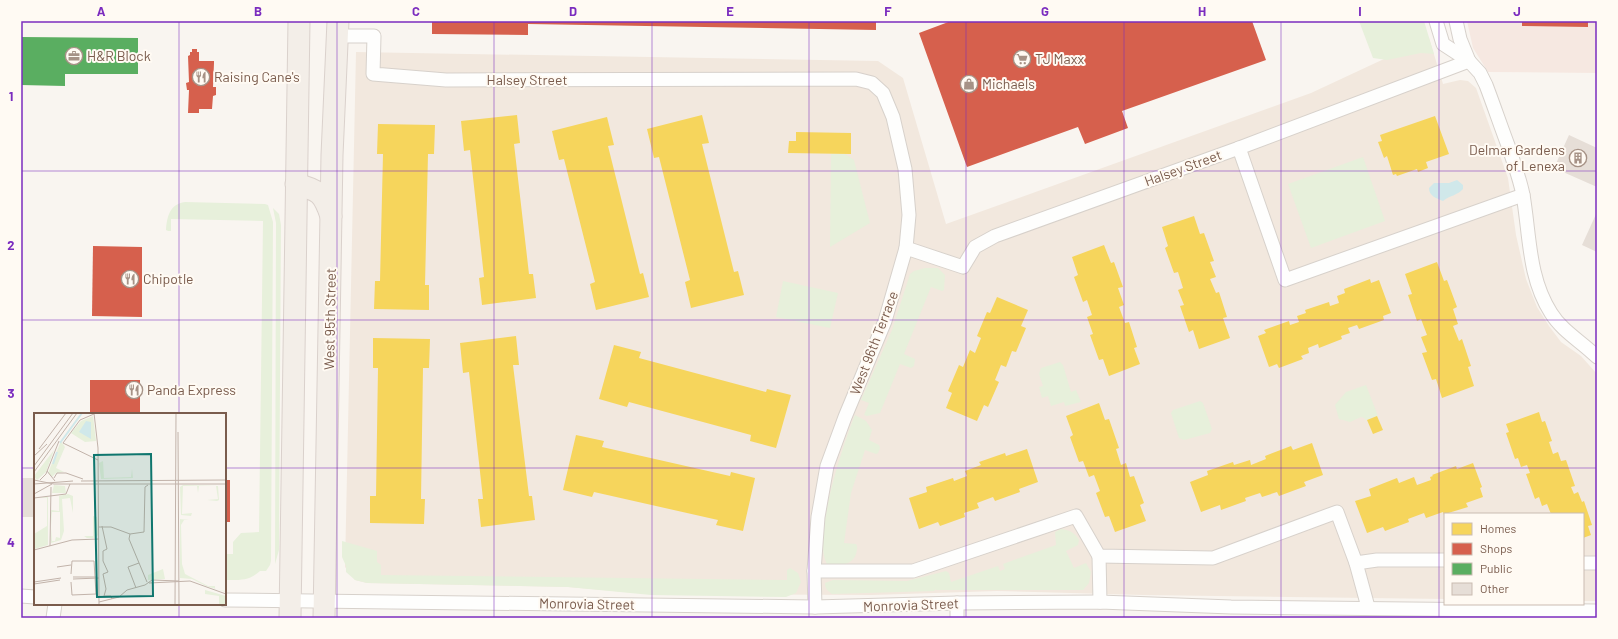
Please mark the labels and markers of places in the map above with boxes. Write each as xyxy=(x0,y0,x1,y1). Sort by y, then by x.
office icon: H&R Block xyxy=(64,46,84,66)
place label: H&R Block xyxy=(87,47,151,64)
supermarket icon: TJ Maxx xyxy=(1012,49,1032,69)
place label: TJ Maxx xyxy=(1035,50,1084,67)
restaurant icon: Raising Cane's xyxy=(191,67,211,87)
place label: Raising Cane's xyxy=(214,68,300,85)
shop icon: Michaels xyxy=(959,74,979,94)
place label: Michaels xyxy=(982,75,1035,92)
place label: Delmar Gardens of Lenexa xyxy=(1469,141,1565,174)
building icon: Delmar Gardens of Lenexa xyxy=(1568,148,1588,168)
restaurant icon: Chipotle xyxy=(120,269,140,289)
place label: Chipotle xyxy=(143,270,194,287)
restaurant icon: Panda Express xyxy=(124,380,144,400)
place label: Panda Express xyxy=(147,381,236,398)

